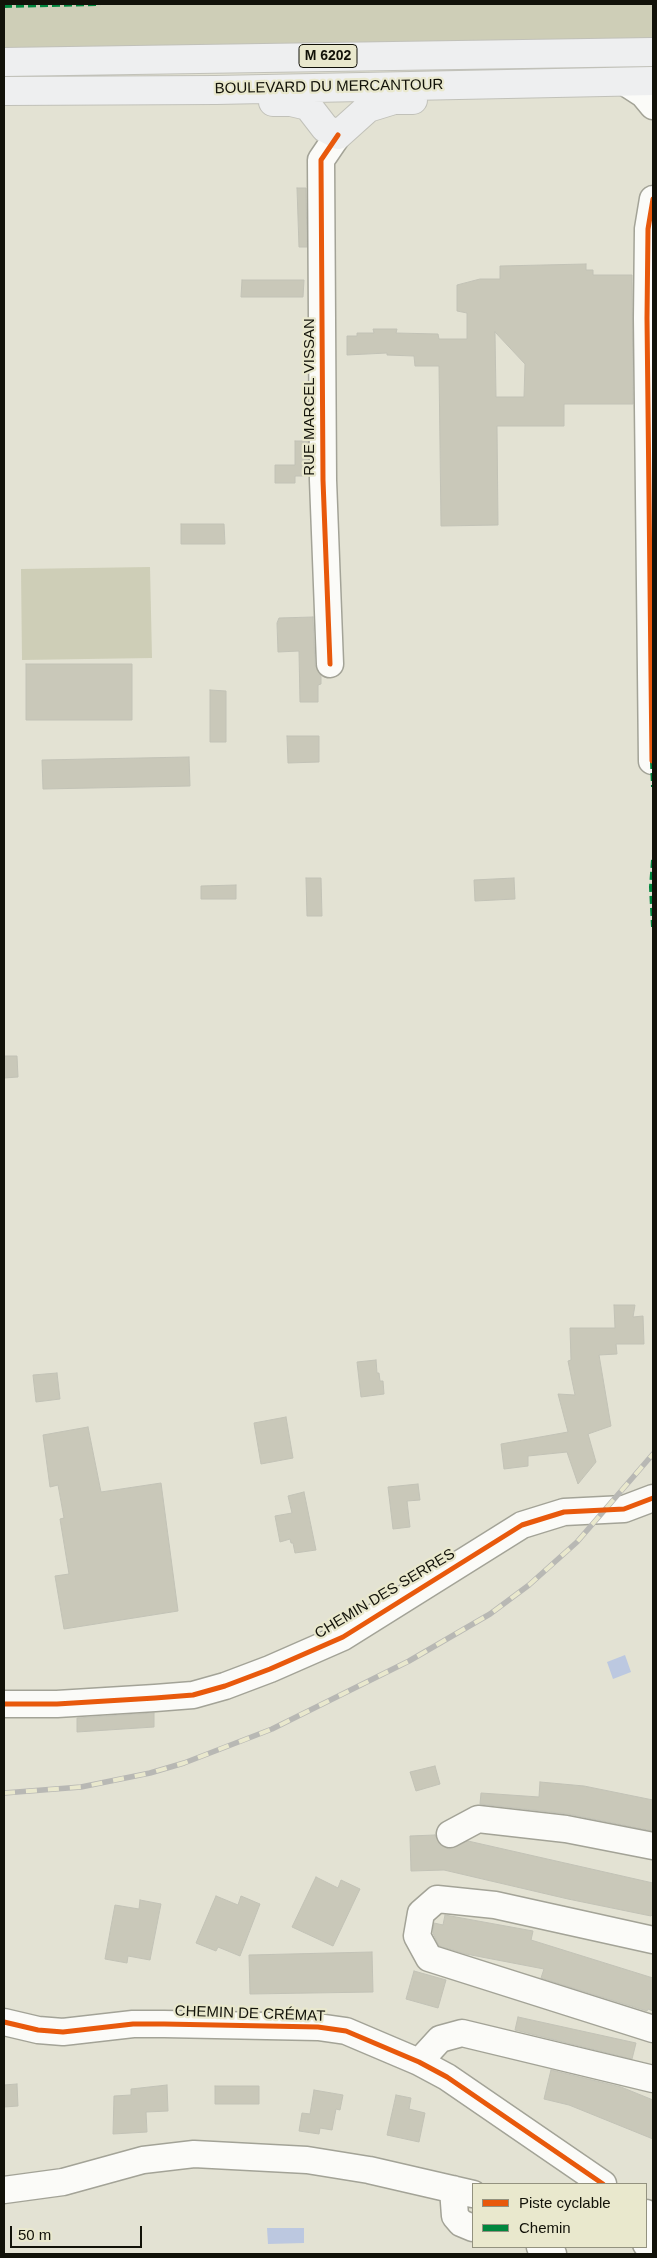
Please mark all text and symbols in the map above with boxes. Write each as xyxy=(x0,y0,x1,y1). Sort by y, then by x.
road number: M 6202 xyxy=(299,44,357,68)
street label: BOULEVARD DU MERCANTOUR xyxy=(215,76,443,98)
street label: RUE MARCEL VISSAN xyxy=(301,318,319,476)
street label: CHEMIN DES SERRES xyxy=(312,1545,458,1643)
street label: CHEMIN DE CRÉMAT xyxy=(174,2002,326,2026)
legend xyxy=(472,2183,647,2248)
text: Piste cyclable xyxy=(519,2194,611,2211)
scale bar xyxy=(12,2216,145,2248)
text: Chemin xyxy=(519,2219,571,2236)
text: 50 m xyxy=(18,2226,51,2243)

